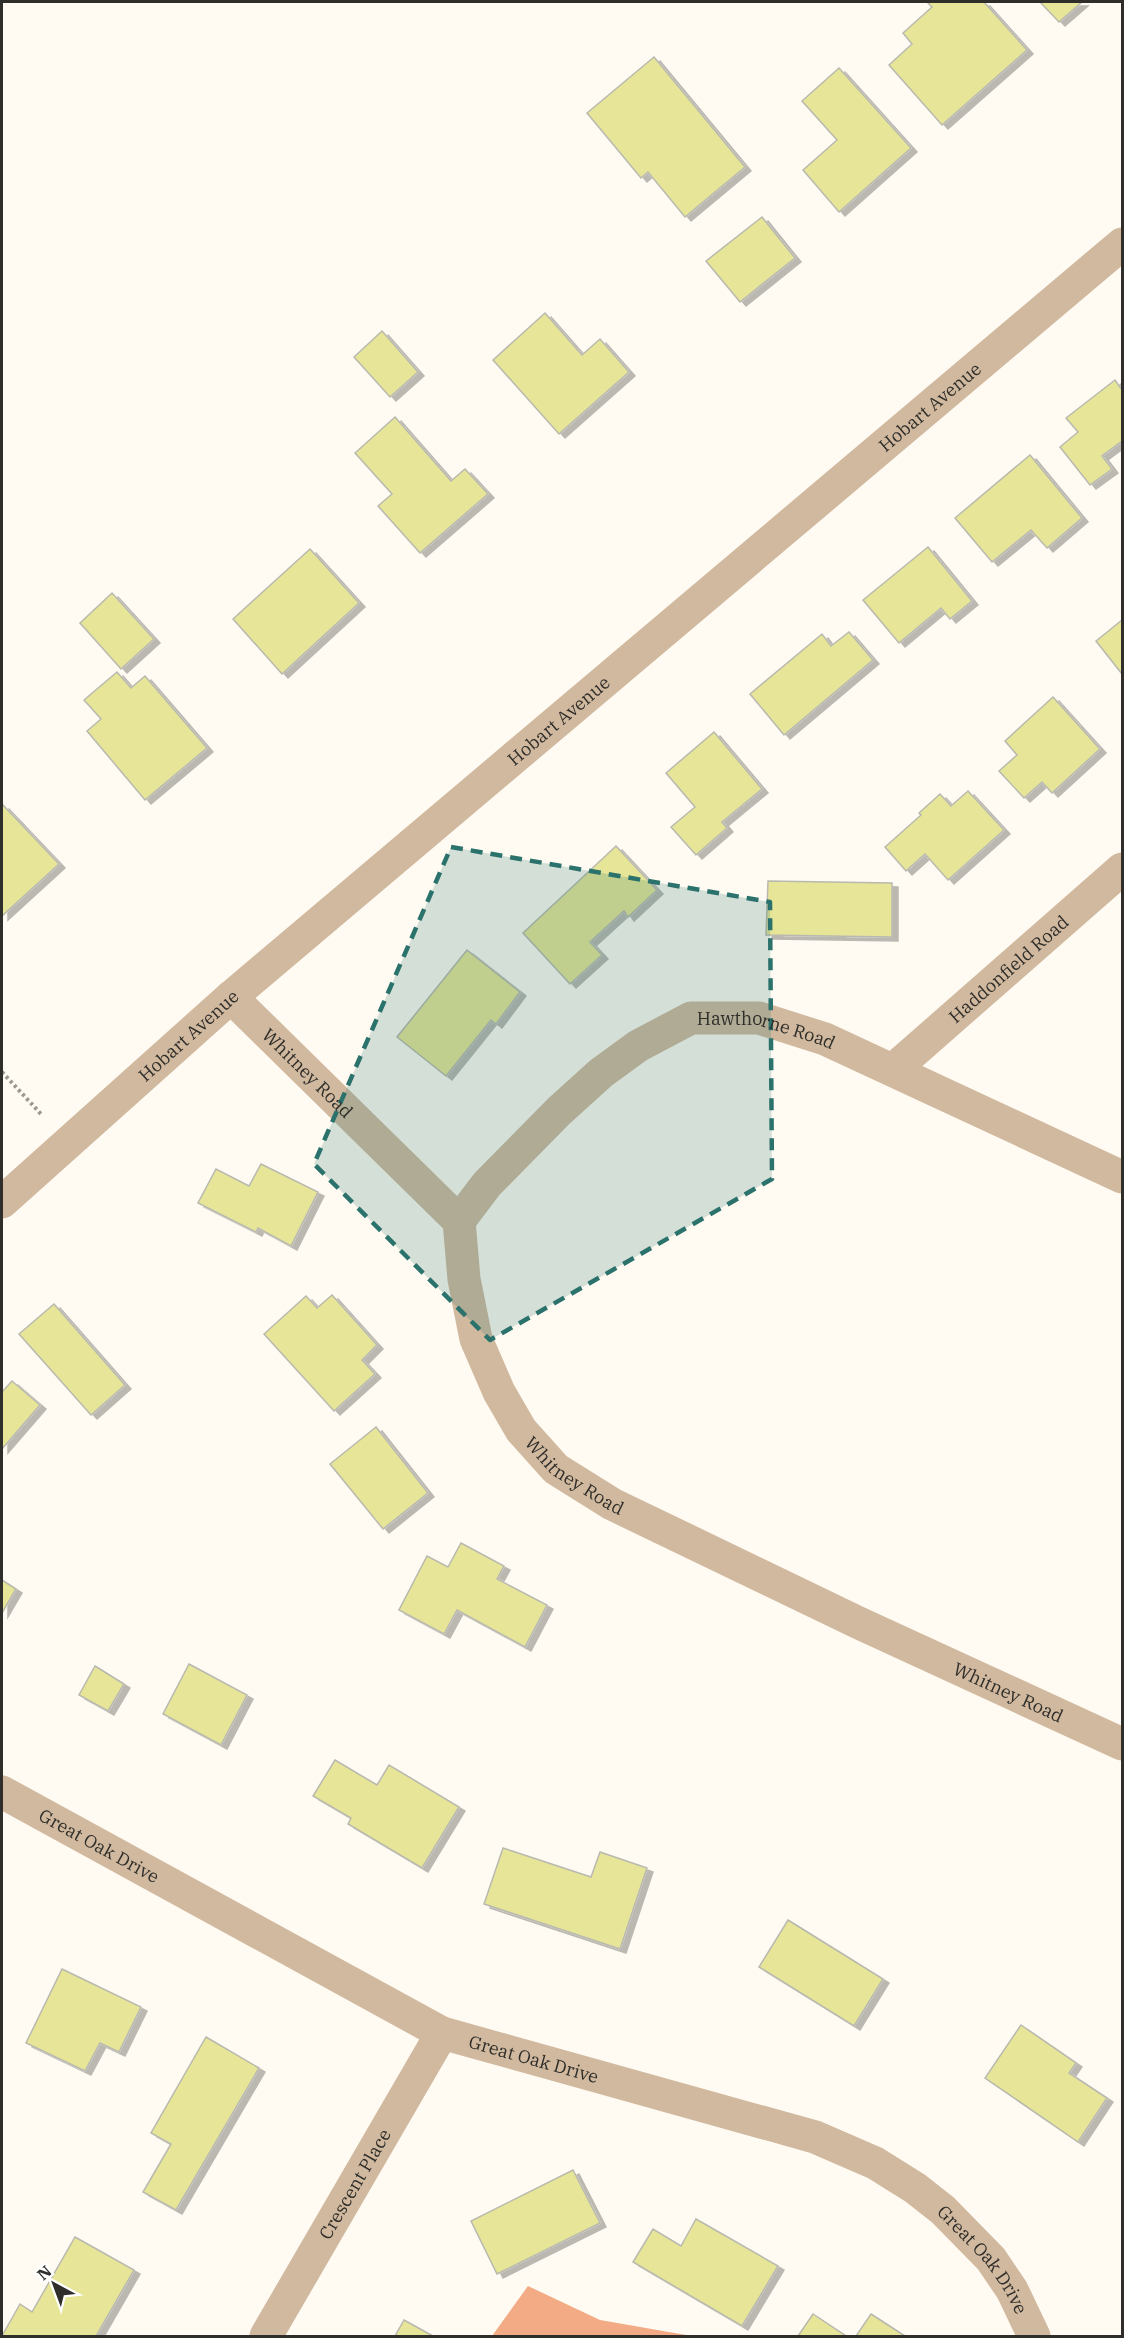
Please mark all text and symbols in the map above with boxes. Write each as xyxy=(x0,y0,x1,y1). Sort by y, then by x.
street label: Hobart Avenue xyxy=(874,357,986,456)
street label: Hobart Avenue xyxy=(502,670,614,770)
street label: Haddonfield Road xyxy=(943,910,1073,1028)
street label: Hobart Avenue xyxy=(133,984,243,1086)
street label: Hawthorne Road xyxy=(697,1007,839,1054)
street label: Whitney Road xyxy=(258,1023,358,1122)
street label: Whitney Road xyxy=(520,1431,628,1520)
street label: Whitney Road xyxy=(950,1657,1067,1727)
street label: Great Oak Drive xyxy=(35,1803,164,1888)
street label: Great Oak Drive xyxy=(466,2030,601,2088)
street label: Crescent Place xyxy=(313,2124,395,2243)
street label: Great Oak Drive xyxy=(933,2200,1033,2317)
north arrow xyxy=(24,2254,84,2314)
text: N xyxy=(33,2261,55,2284)

